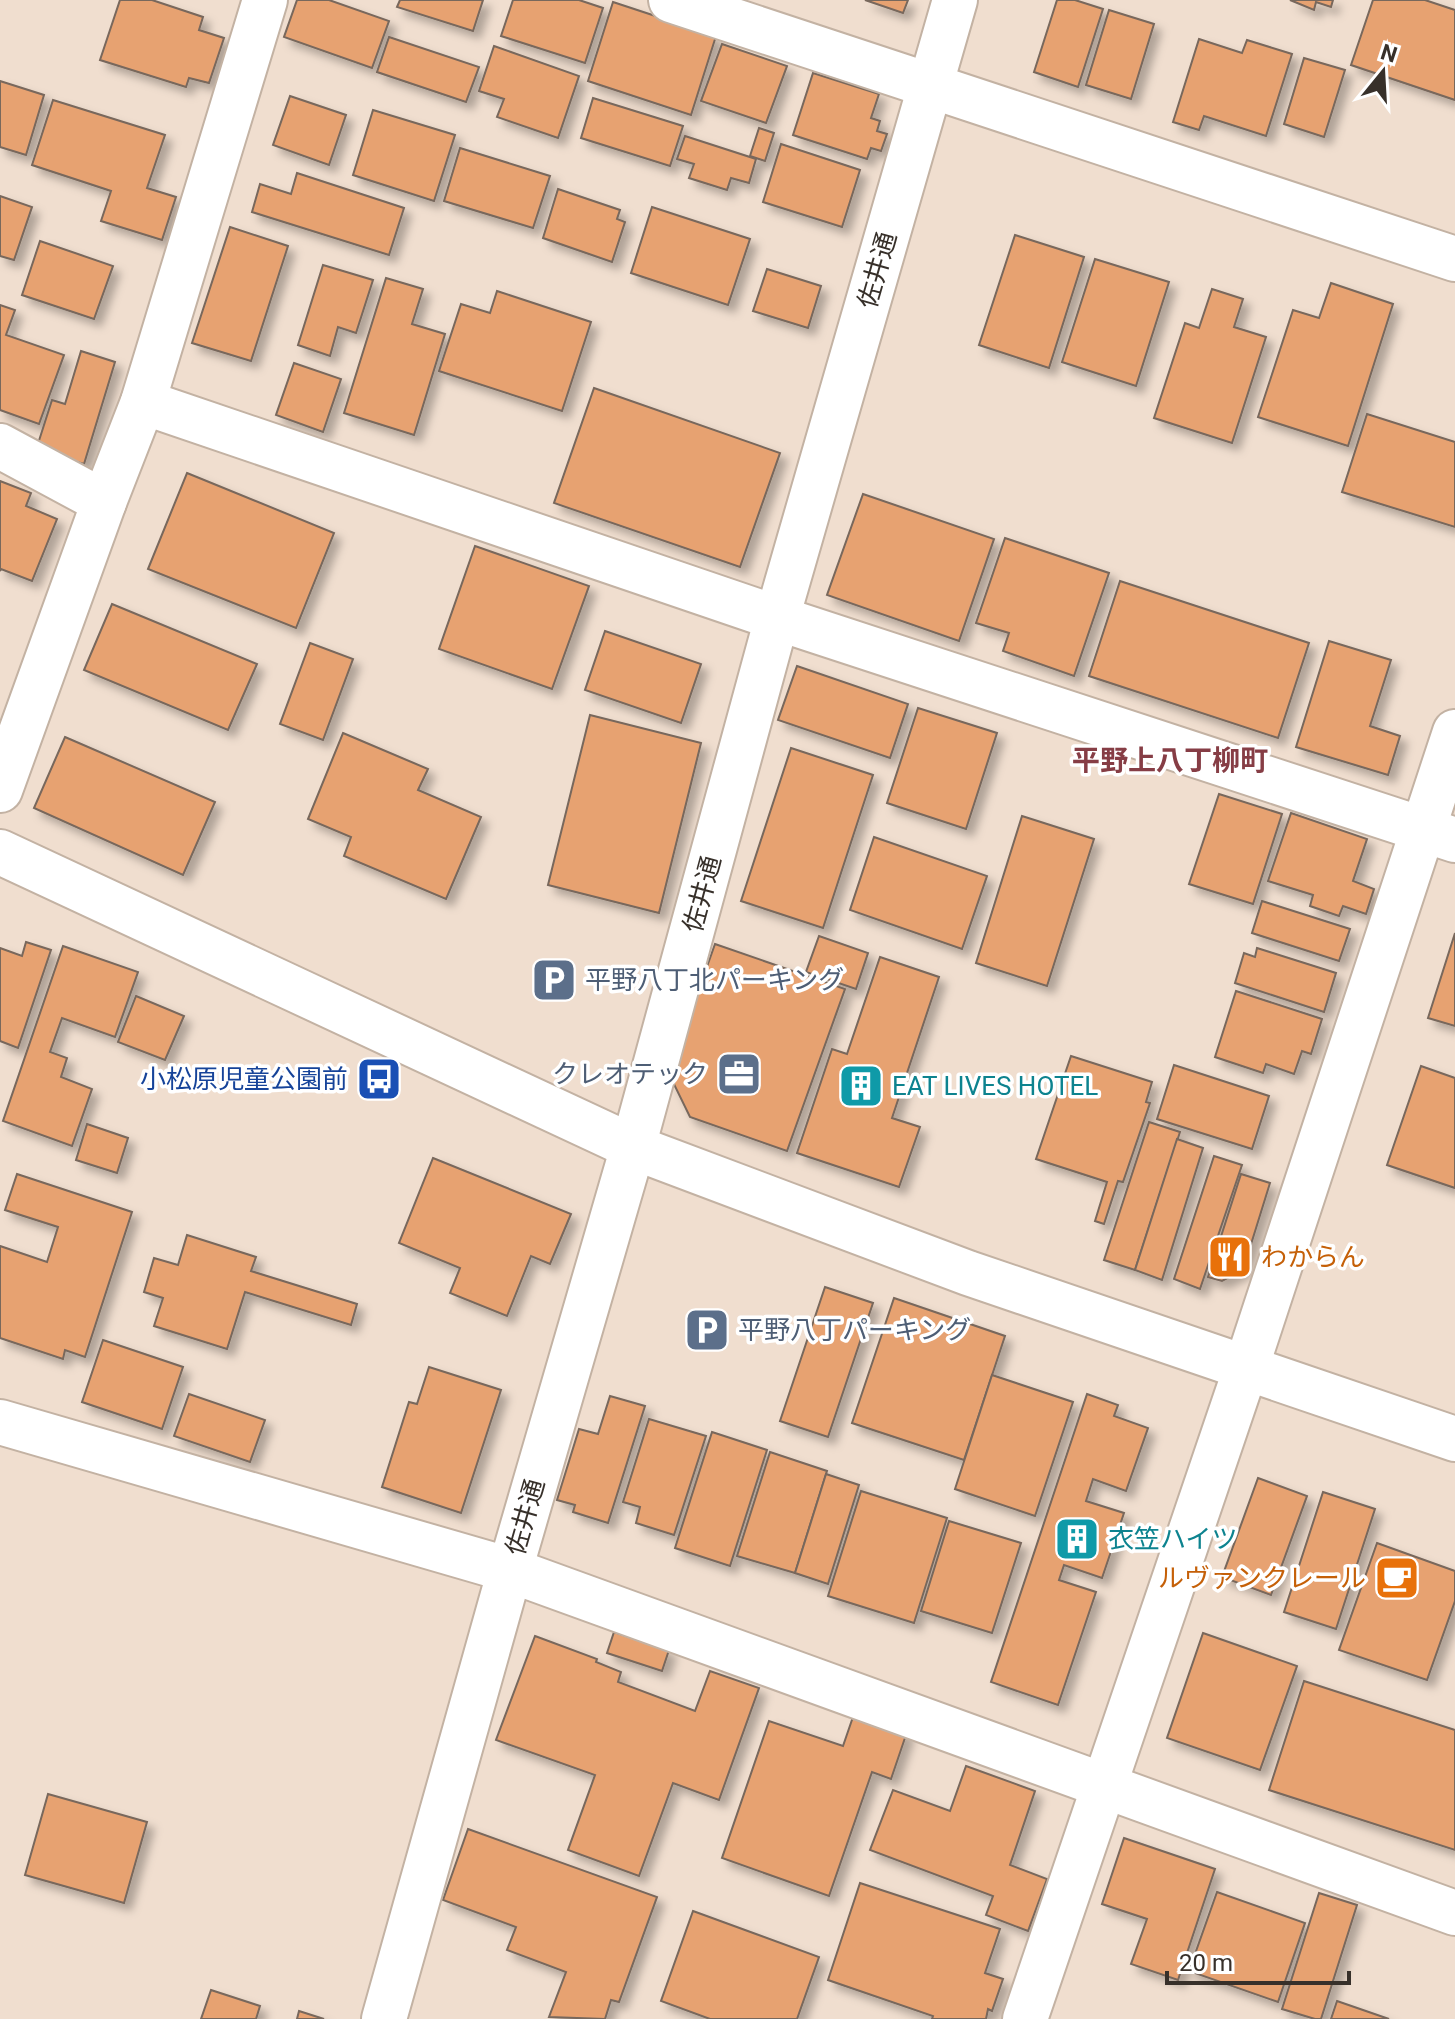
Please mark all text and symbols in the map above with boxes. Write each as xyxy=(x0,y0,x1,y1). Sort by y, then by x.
north arrow xyxy=(1343,32,1423,112)
text: N xyxy=(1378,39,1400,68)
street label: 佐井通 xyxy=(852,228,902,312)
district label: 平野上八丁柳町 xyxy=(1072,744,1268,777)
street label: 佐井通 xyxy=(677,852,727,936)
parking icon: 平野八丁北パーキング xyxy=(530,956,578,1004)
place label: 平野八丁北パーキング xyxy=(585,965,844,995)
office icon: クレオテック xyxy=(715,1050,763,1098)
bus stop icon: 小松原児童公園前 xyxy=(355,1055,403,1103)
place label: クレオテック xyxy=(552,1059,708,1089)
building icon: EAT LIVES HOTEL xyxy=(837,1062,885,1110)
place label: 小松原児童公園前 xyxy=(140,1064,348,1094)
place label: EAT LIVES HOTEL xyxy=(892,1071,1098,1101)
restaurant icon: わからん xyxy=(1206,1233,1254,1281)
place label: わからん xyxy=(1261,1242,1365,1272)
parking icon: 平野八丁パーキング xyxy=(683,1306,731,1354)
place label: 平野八丁パーキング xyxy=(738,1315,971,1345)
street label: 佐井通 xyxy=(500,1475,550,1559)
building icon: 衣笠ハイツ xyxy=(1053,1515,1101,1563)
place label: 衣笠ハイツ xyxy=(1108,1524,1237,1554)
cafe icon: ルヴァンクレール xyxy=(1373,1554,1421,1602)
place label: ルヴァンクレール xyxy=(1158,1563,1366,1593)
scale bar xyxy=(1167,1935,1349,1985)
text: 20 m xyxy=(1179,1949,1233,1977)

